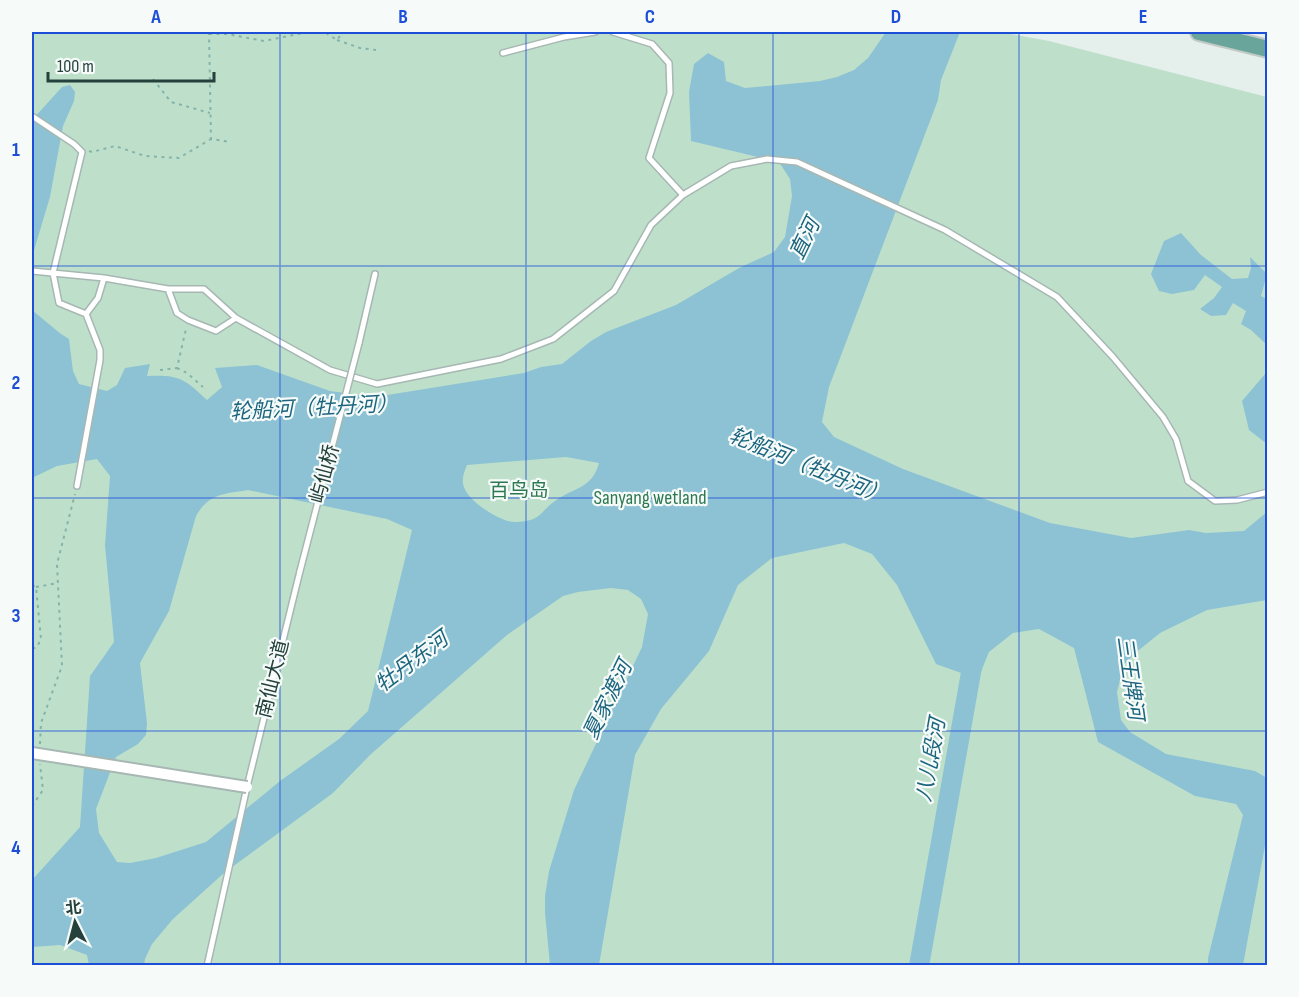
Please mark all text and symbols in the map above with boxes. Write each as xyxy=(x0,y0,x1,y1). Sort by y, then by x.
text: A xyxy=(150,5,161,29)
text: B xyxy=(398,5,408,29)
text: C xyxy=(645,5,655,29)
text: D xyxy=(891,5,901,29)
text: E xyxy=(1139,5,1147,29)
scale bar xyxy=(48,45,214,83)
text: 100 m xyxy=(57,56,94,77)
text: 1 xyxy=(12,138,20,162)
water label: 直河 xyxy=(785,211,827,263)
text: 2 xyxy=(12,371,20,395)
water label: 轮船河（牡丹河） xyxy=(229,391,399,425)
water label: 轮船河（牡丹河） xyxy=(725,423,891,509)
street label: 屿仙桥 xyxy=(306,442,344,506)
park label: 百鸟岛 xyxy=(489,479,549,503)
park label: Sanyang wetland xyxy=(593,486,707,510)
text: 3 xyxy=(12,604,21,628)
water label: 牡丹东河 xyxy=(371,624,456,697)
water label: 三王牌河 xyxy=(1112,635,1149,725)
street label: 南仙大道 xyxy=(252,637,294,721)
water label: 夏家渡河 xyxy=(578,653,639,743)
water label: 八儿段河 xyxy=(911,713,951,804)
text: 4 xyxy=(11,836,21,860)
north arrow xyxy=(45,892,105,952)
text: 北 xyxy=(65,898,83,919)

